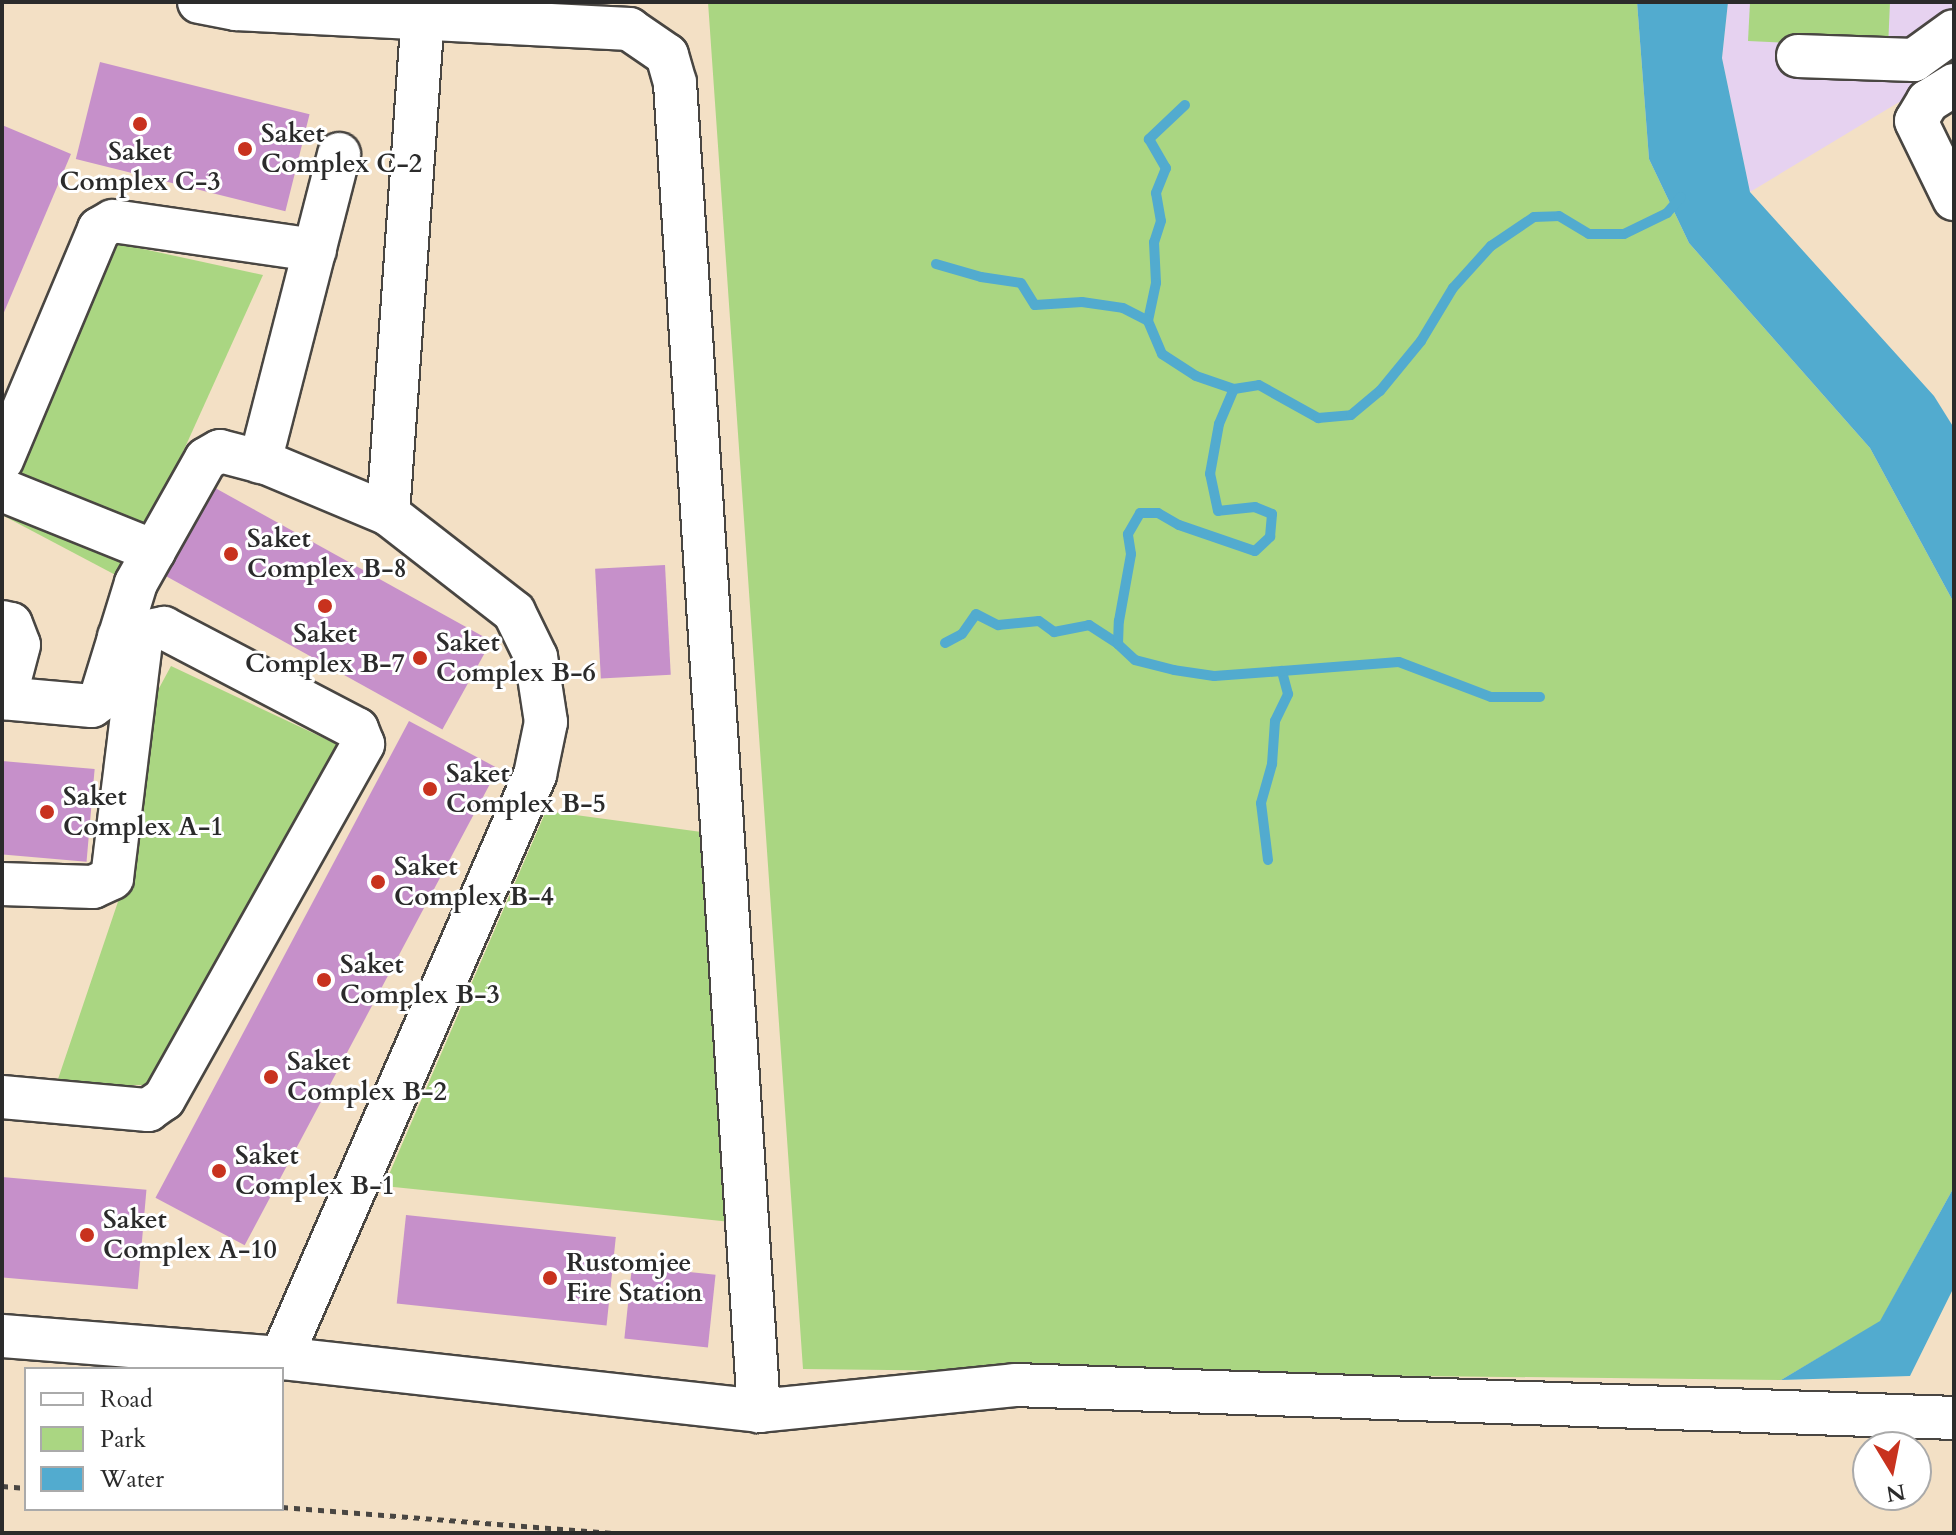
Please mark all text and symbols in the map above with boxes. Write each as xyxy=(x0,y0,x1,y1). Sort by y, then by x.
marker: Saket Complex C-3 xyxy=(131,115,149,133)
place label: Saket Complex C-2 xyxy=(261,118,422,180)
place label: Saket Complex C-3 xyxy=(59,136,221,198)
marker: Saket Complex C-2 xyxy=(236,140,254,158)
place label: Saket Complex B-8 xyxy=(247,523,407,584)
marker: Saket Complex B-8 xyxy=(222,545,240,563)
marker: Saket Complex B-7 xyxy=(316,597,334,615)
place label: Saket Complex B-7 xyxy=(245,618,405,680)
place label: Saket Complex B-6 xyxy=(436,627,596,688)
marker: Saket Complex B-6 xyxy=(411,649,429,667)
place label: Saket Complex B-5 xyxy=(446,758,606,820)
marker: Saket Complex B-5 xyxy=(421,780,439,798)
place label: Saket Complex A-1 xyxy=(63,781,224,842)
marker: Saket Complex A-1 xyxy=(38,803,56,821)
place label: Saket Complex B-4 xyxy=(394,851,554,912)
marker: Saket Complex B-4 xyxy=(369,873,387,891)
place label: Saket Complex B-3 xyxy=(340,949,500,1010)
marker: Saket Complex B-3 xyxy=(315,971,333,989)
place label: Saket Complex B-2 xyxy=(287,1046,447,1108)
marker: Saket Complex B-2 xyxy=(262,1068,280,1086)
place label: Saket Complex B-1 xyxy=(235,1140,395,1202)
marker: Saket Complex B-1 xyxy=(210,1162,228,1180)
place label: Saket Complex A-10 xyxy=(103,1204,277,1266)
marker: Saket Complex A-10 xyxy=(78,1226,96,1244)
place label: Rustomjee Fire Station xyxy=(566,1247,703,1308)
marker: Rustomjee Fire Station xyxy=(541,1269,559,1287)
legend xyxy=(24,1367,284,1511)
text: Road xyxy=(100,1383,153,1416)
text: Park xyxy=(100,1423,146,1456)
north arrow xyxy=(1852,1431,1932,1511)
text: Water xyxy=(100,1463,164,1496)
text: N xyxy=(1884,1476,1908,1509)

